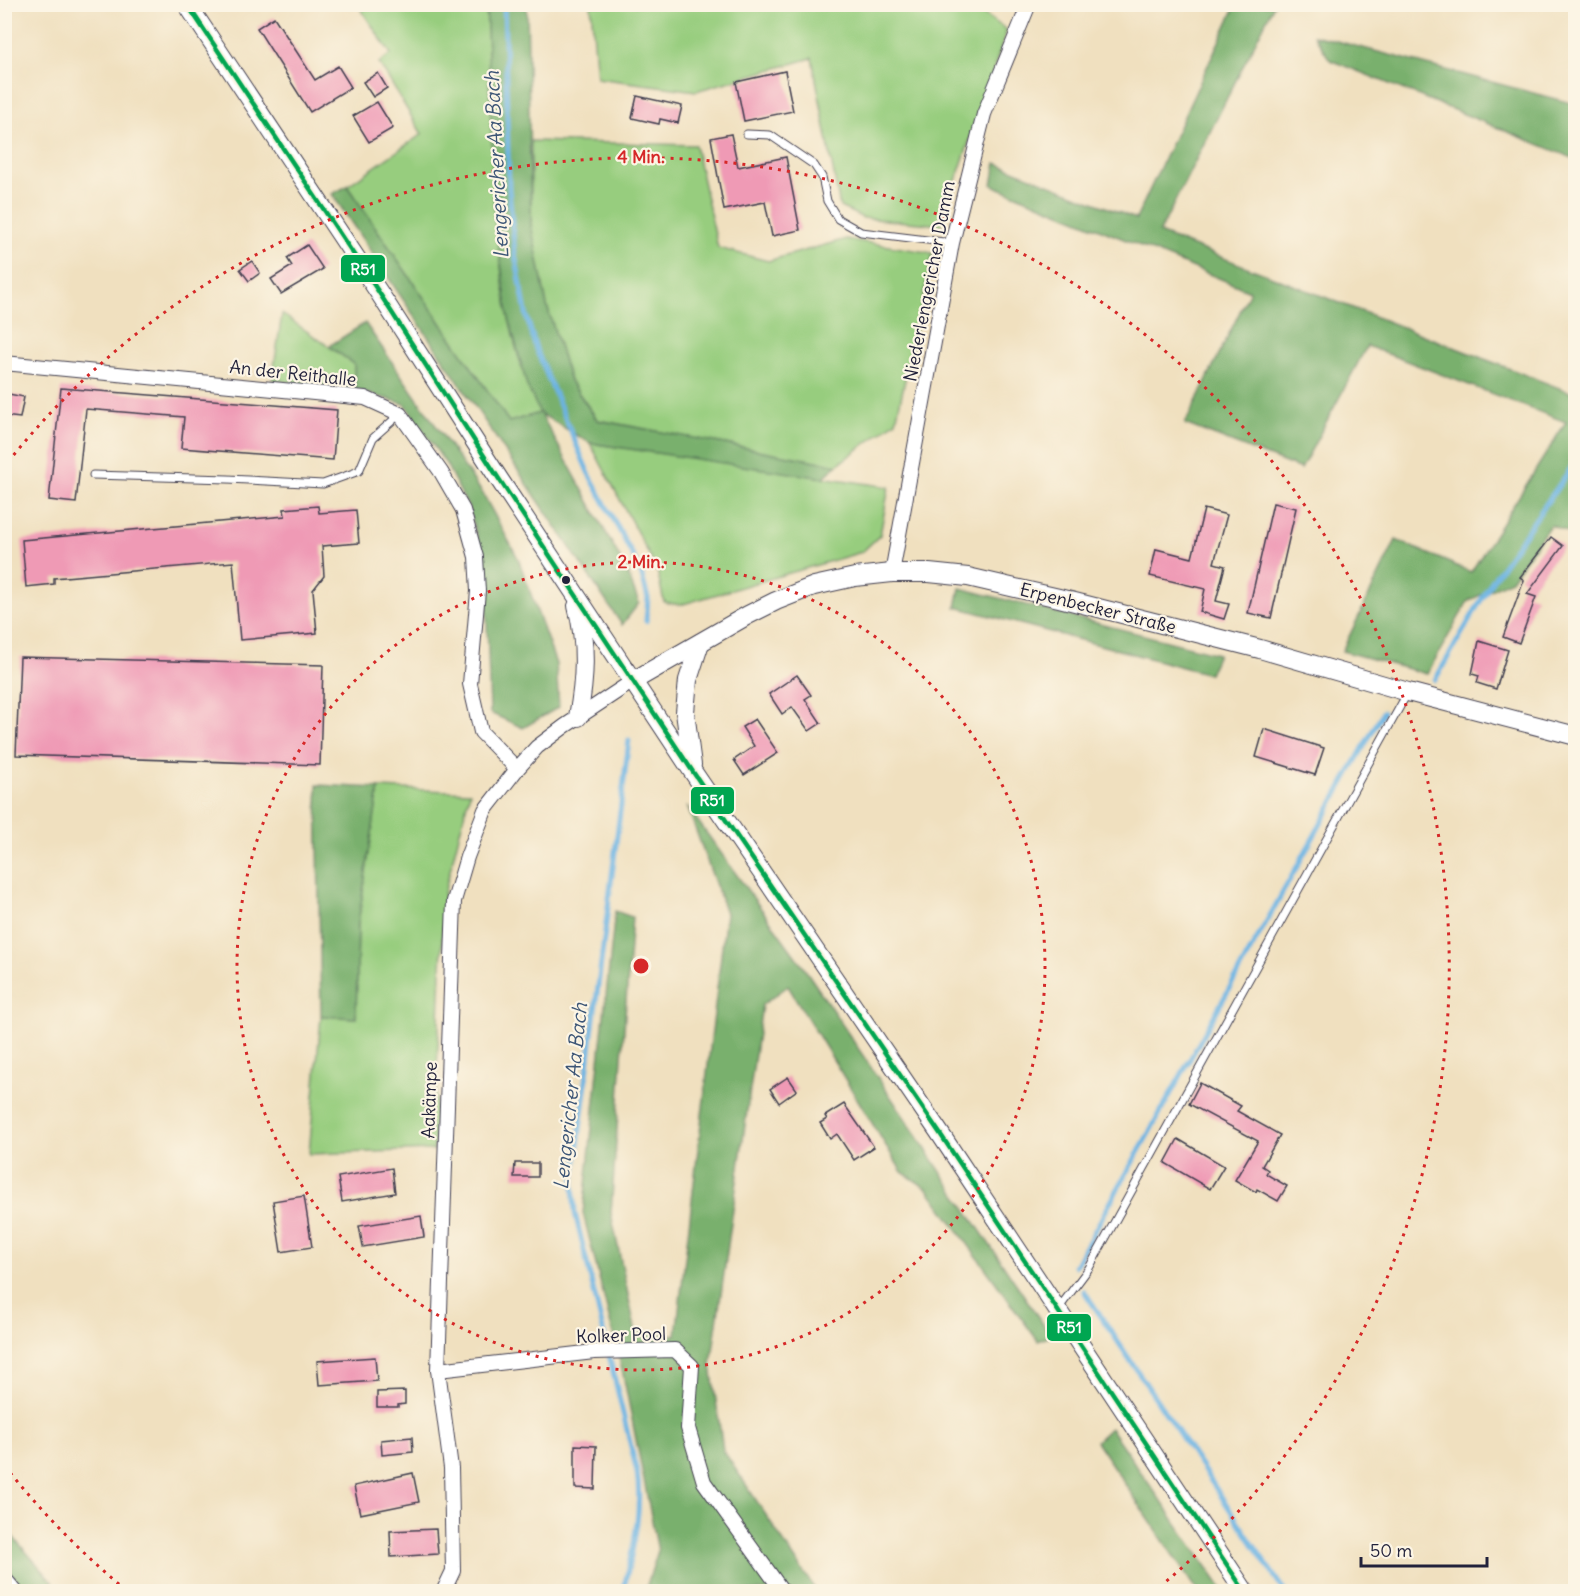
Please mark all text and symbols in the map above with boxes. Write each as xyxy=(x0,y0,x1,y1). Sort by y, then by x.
water label: Lengericher Aa Bach xyxy=(479,70,513,259)
text: 4 Min. xyxy=(617,145,665,168)
street label: Niederlengericher Damm xyxy=(898,178,960,384)
line badge: R51 xyxy=(340,254,386,283)
text: R51 xyxy=(350,259,376,279)
street label: An der Reithalle xyxy=(228,355,358,391)
text: 2 Min. xyxy=(618,550,665,573)
unlabelled marker xyxy=(560,574,572,586)
street label: Erpenbecker Straße xyxy=(1018,577,1178,639)
line badge: R51 xyxy=(690,786,735,815)
text: R51 xyxy=(699,790,725,810)
centre of rings xyxy=(631,956,651,976)
water label: Lengericher Aa Bach xyxy=(548,1001,592,1191)
street label: Aakämpe xyxy=(416,1061,442,1139)
line badge: R51 xyxy=(1046,1313,1092,1342)
text: R51 xyxy=(1056,1317,1082,1337)
street label: Kolker Pool xyxy=(576,1322,666,1348)
scale bar xyxy=(1361,1530,1487,1568)
text: 50 m xyxy=(1370,1539,1412,1562)

